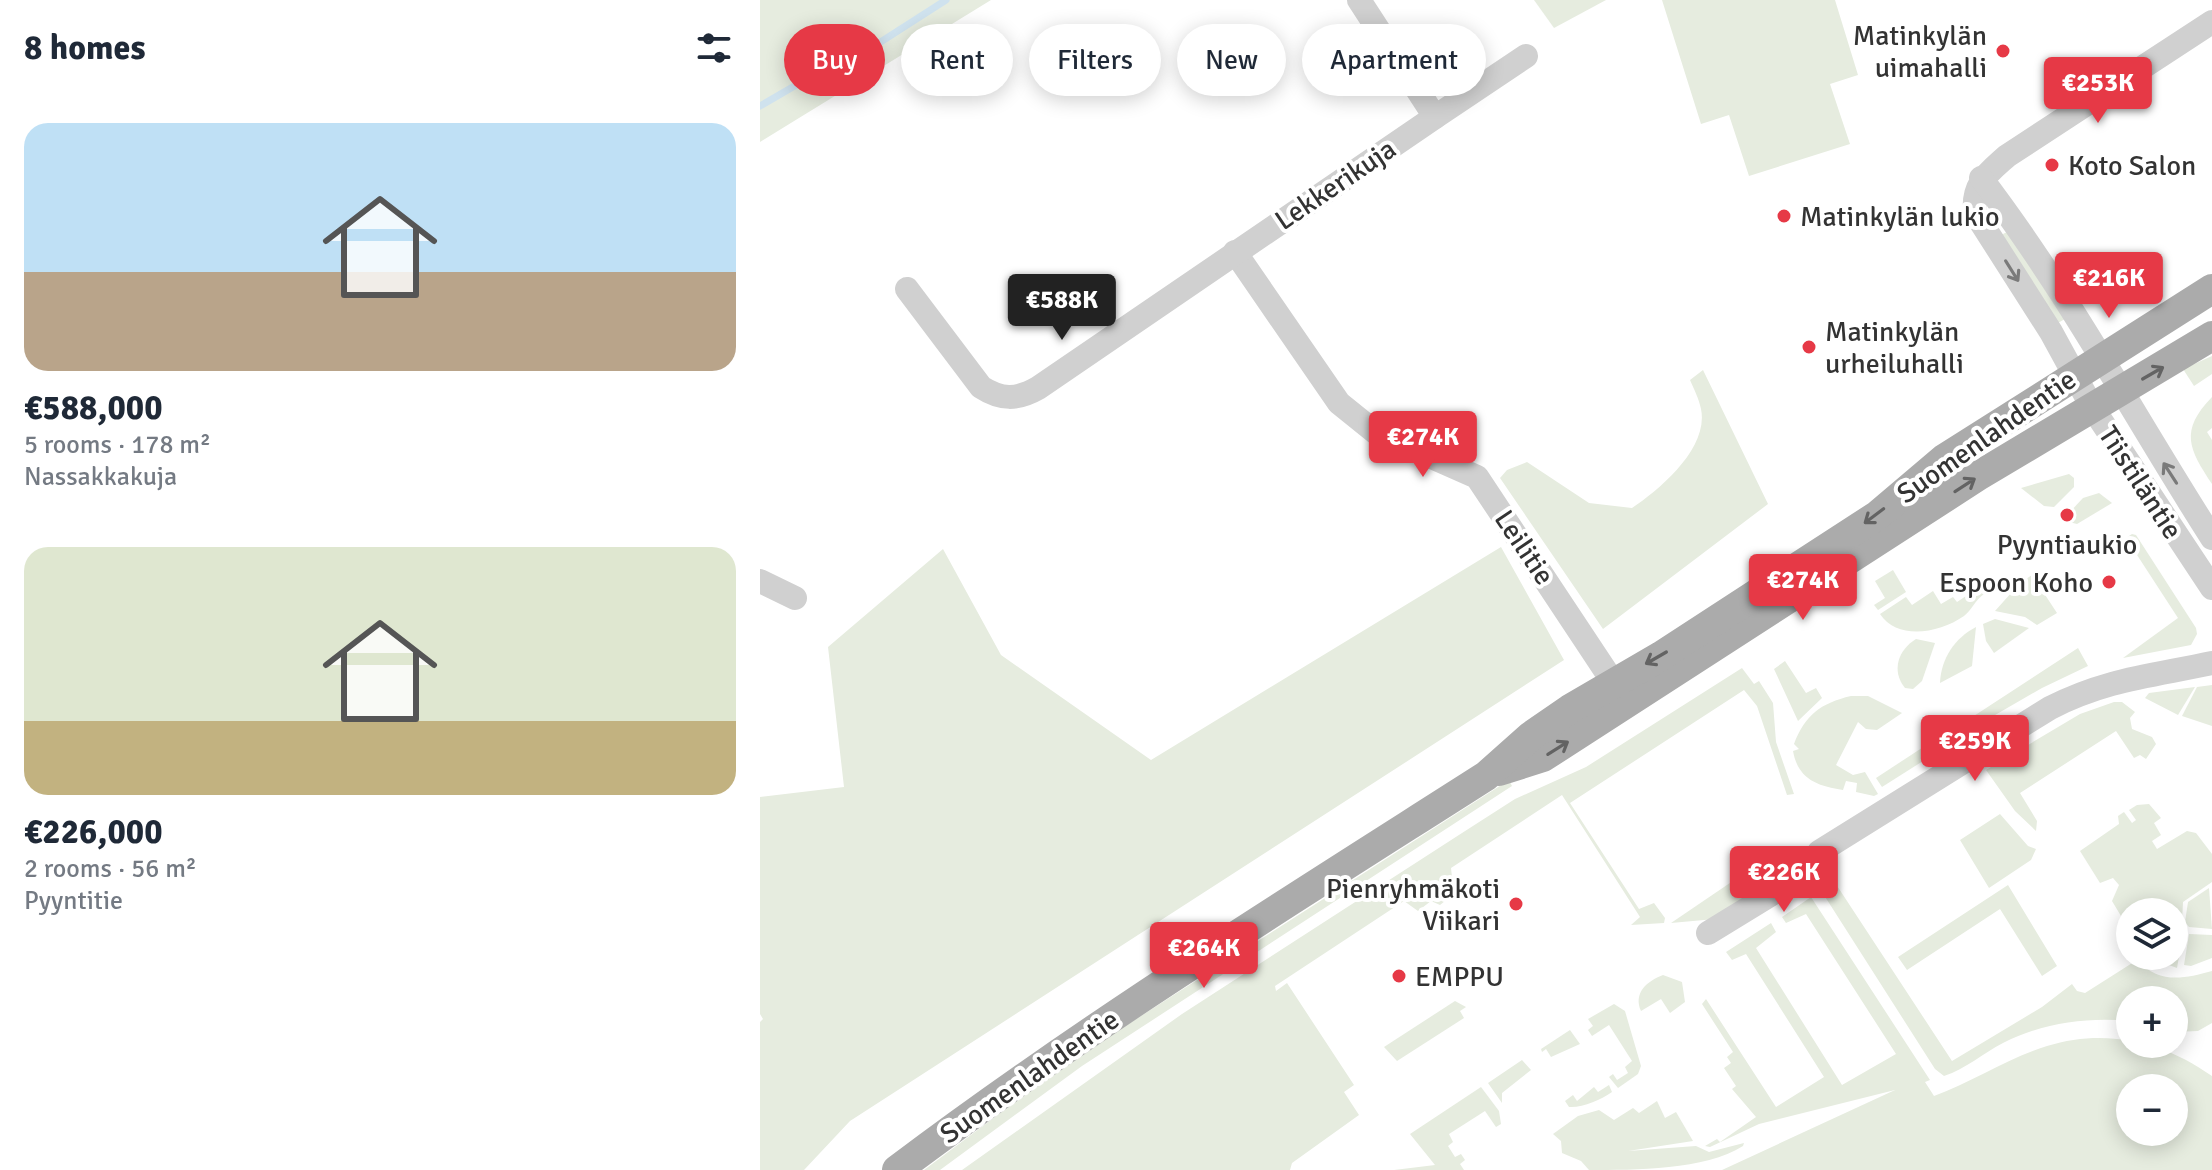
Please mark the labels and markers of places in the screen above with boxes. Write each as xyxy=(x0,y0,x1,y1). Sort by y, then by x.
place label: Matinkylän uimahalli xyxy=(1853,19,1987,85)
marker: Matinkylän uimahalli xyxy=(1994,42,2012,60)
pin: €253K xyxy=(2042,57,2154,125)
place label: Koto Salon xyxy=(2068,149,2196,183)
marker: Koto Salon xyxy=(2043,156,2061,174)
place label: Matinkylän lukio xyxy=(1800,200,2000,234)
marker: Matinkylän lukio xyxy=(1775,207,1793,225)
pin: €216K xyxy=(2053,252,2165,320)
pin: €588K xyxy=(1006,274,1118,342)
place label: Matinkylän urheiluhalli xyxy=(1825,315,1964,381)
marker: Matinkylän urheiluhalli xyxy=(1800,338,1818,356)
pin: €274K xyxy=(1367,411,1479,479)
marker: Pyyntiaukio xyxy=(2058,506,2076,524)
place label: Pyyntiaukio xyxy=(1997,528,2137,562)
pin: €274K xyxy=(1747,554,1859,622)
place label: Espoon Koho xyxy=(1939,566,2093,600)
marker: Espoon Koho xyxy=(2100,573,2118,591)
pin: €259K xyxy=(1919,715,2031,783)
pin: €226K xyxy=(1728,846,1840,914)
place label: Pienryhmäkoti Viikari xyxy=(1326,872,1500,938)
marker: Pienryhmäkoti Viikari xyxy=(1507,895,1525,913)
pin: €264K xyxy=(1148,922,1260,990)
place label: EMPPU xyxy=(1415,960,1504,994)
marker: EMPPU xyxy=(1390,967,1408,985)

